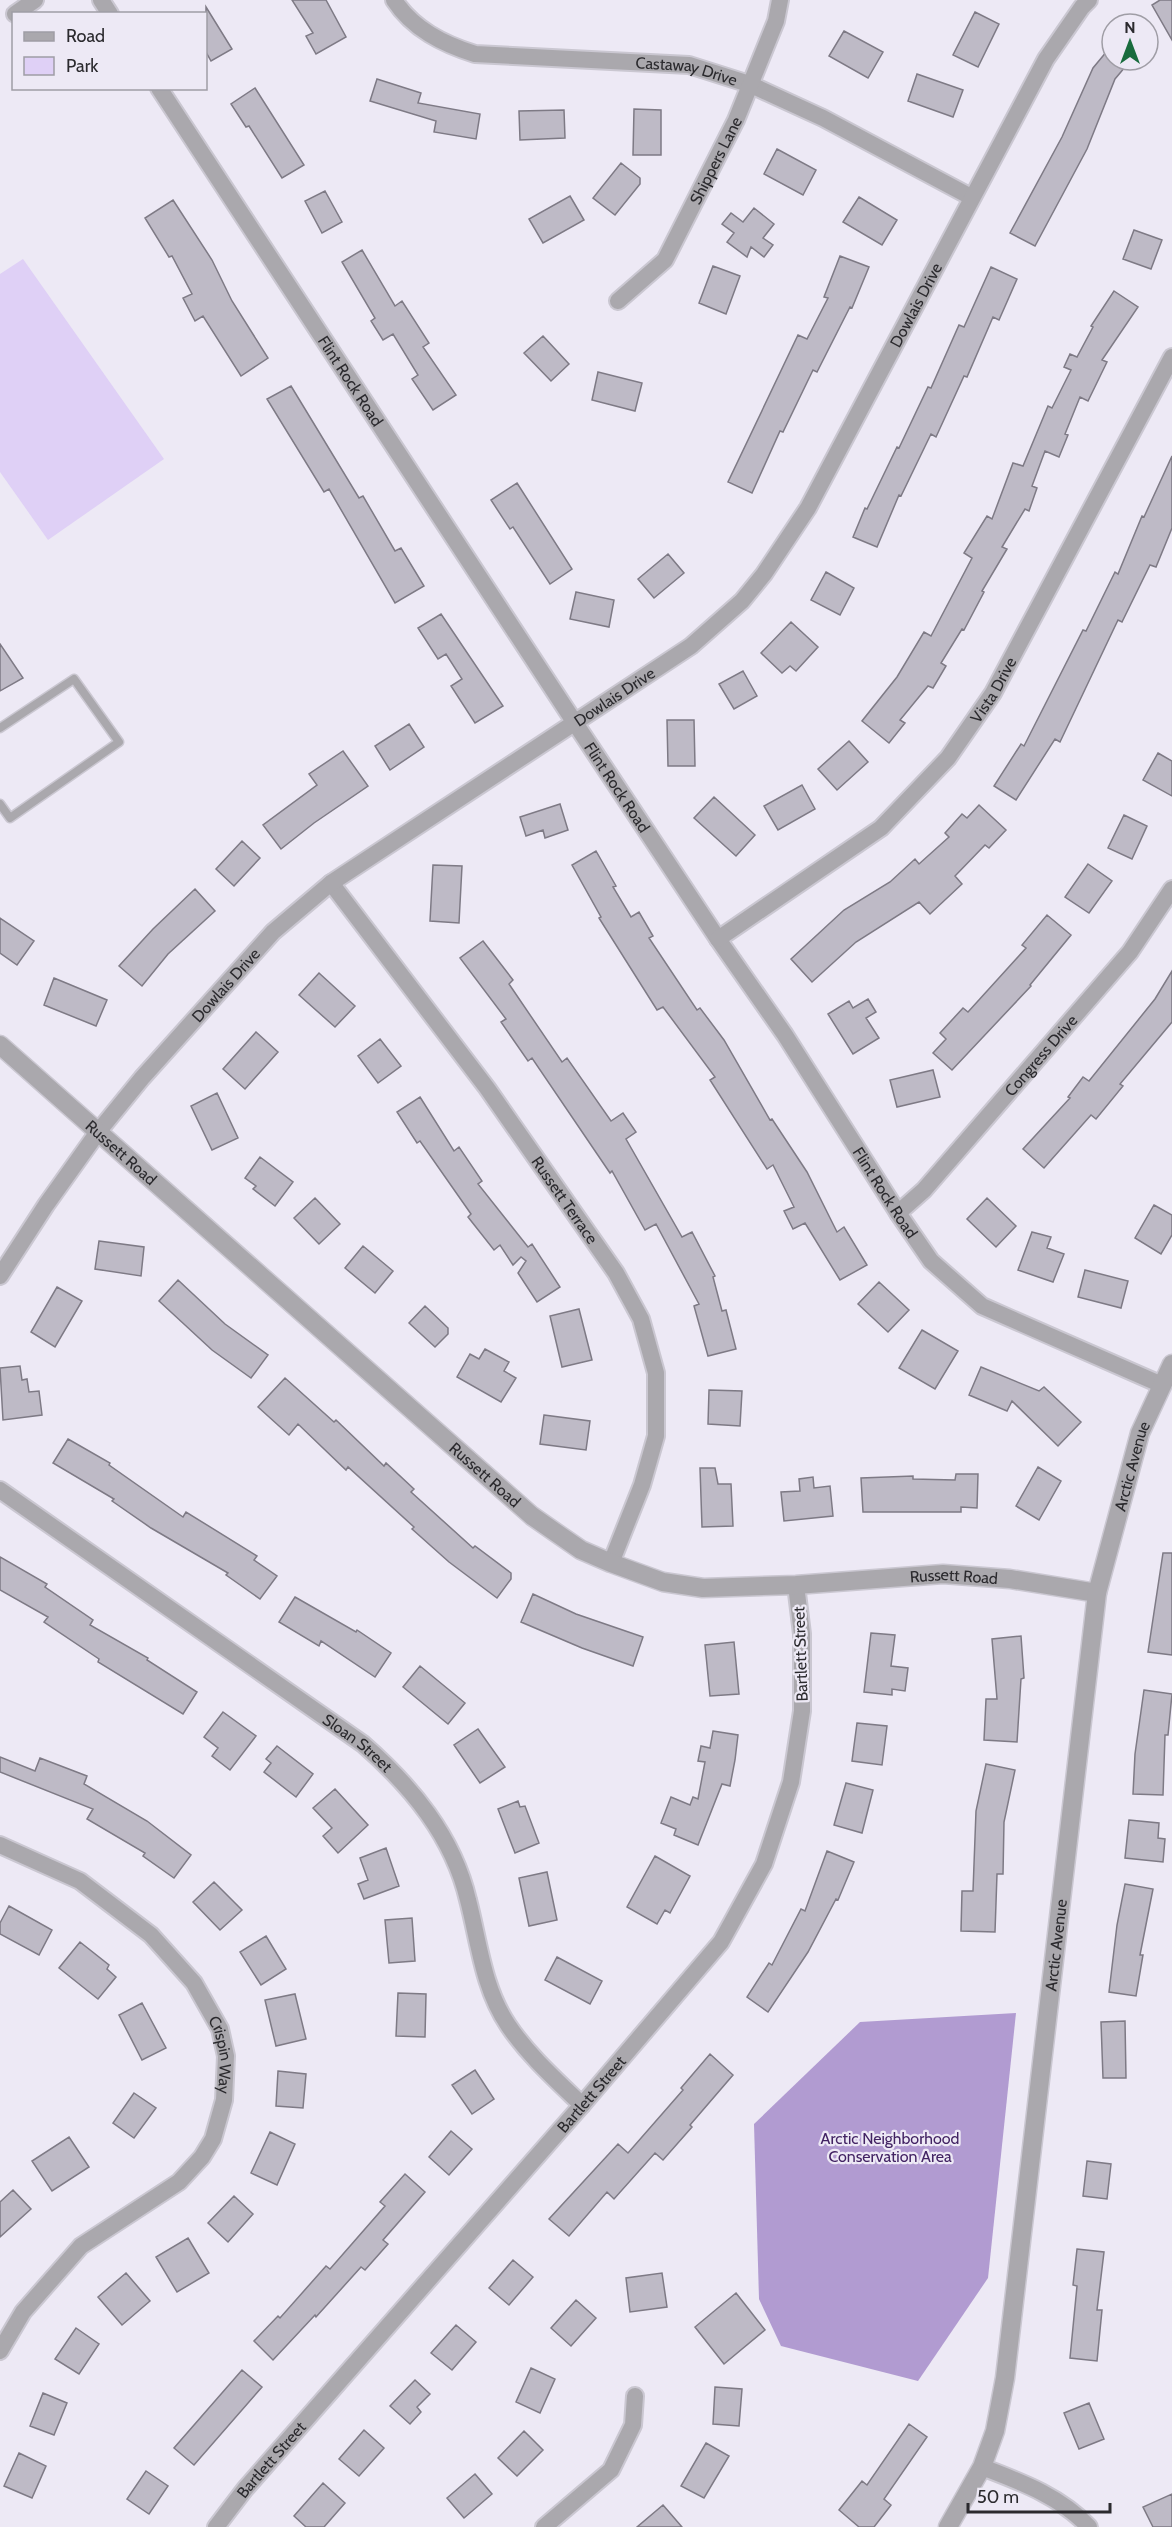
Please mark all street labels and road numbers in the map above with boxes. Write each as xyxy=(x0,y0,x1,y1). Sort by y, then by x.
street label: Castaway Drive xyxy=(635,53,740,90)
street label: Shippers Lane xyxy=(686,114,746,208)
street label: Dowlais Drive xyxy=(886,260,946,351)
street label: Flint Rock Road xyxy=(314,332,387,430)
street label: Vista Drive xyxy=(966,654,1020,726)
street label: Dowlais Drive xyxy=(570,664,658,730)
street label: Flint Rock Road xyxy=(580,739,654,836)
street label: Dowlais Drive xyxy=(188,944,264,1026)
street label: Congress Drive xyxy=(1001,1011,1081,1100)
street label: Russett Road xyxy=(82,1116,160,1189)
street label: Flint Rock Road xyxy=(849,1144,921,1242)
street label: Russett Terrace xyxy=(528,1153,602,1248)
street label: Arctic Avenue xyxy=(1110,1418,1154,1513)
street label: Russett Road xyxy=(445,1438,524,1511)
street label: Russett Road xyxy=(909,1565,999,1588)
street label: Bartlett Street xyxy=(789,1606,812,1702)
street label: Sloan Street xyxy=(319,1710,396,1776)
street label: Arctic Avenue xyxy=(1041,1898,1071,1992)
street label: Crispin Way xyxy=(204,2012,236,2094)
street label: Bartlett Street xyxy=(553,2052,630,2137)
street label: Bartlett Street xyxy=(233,2417,310,2502)

